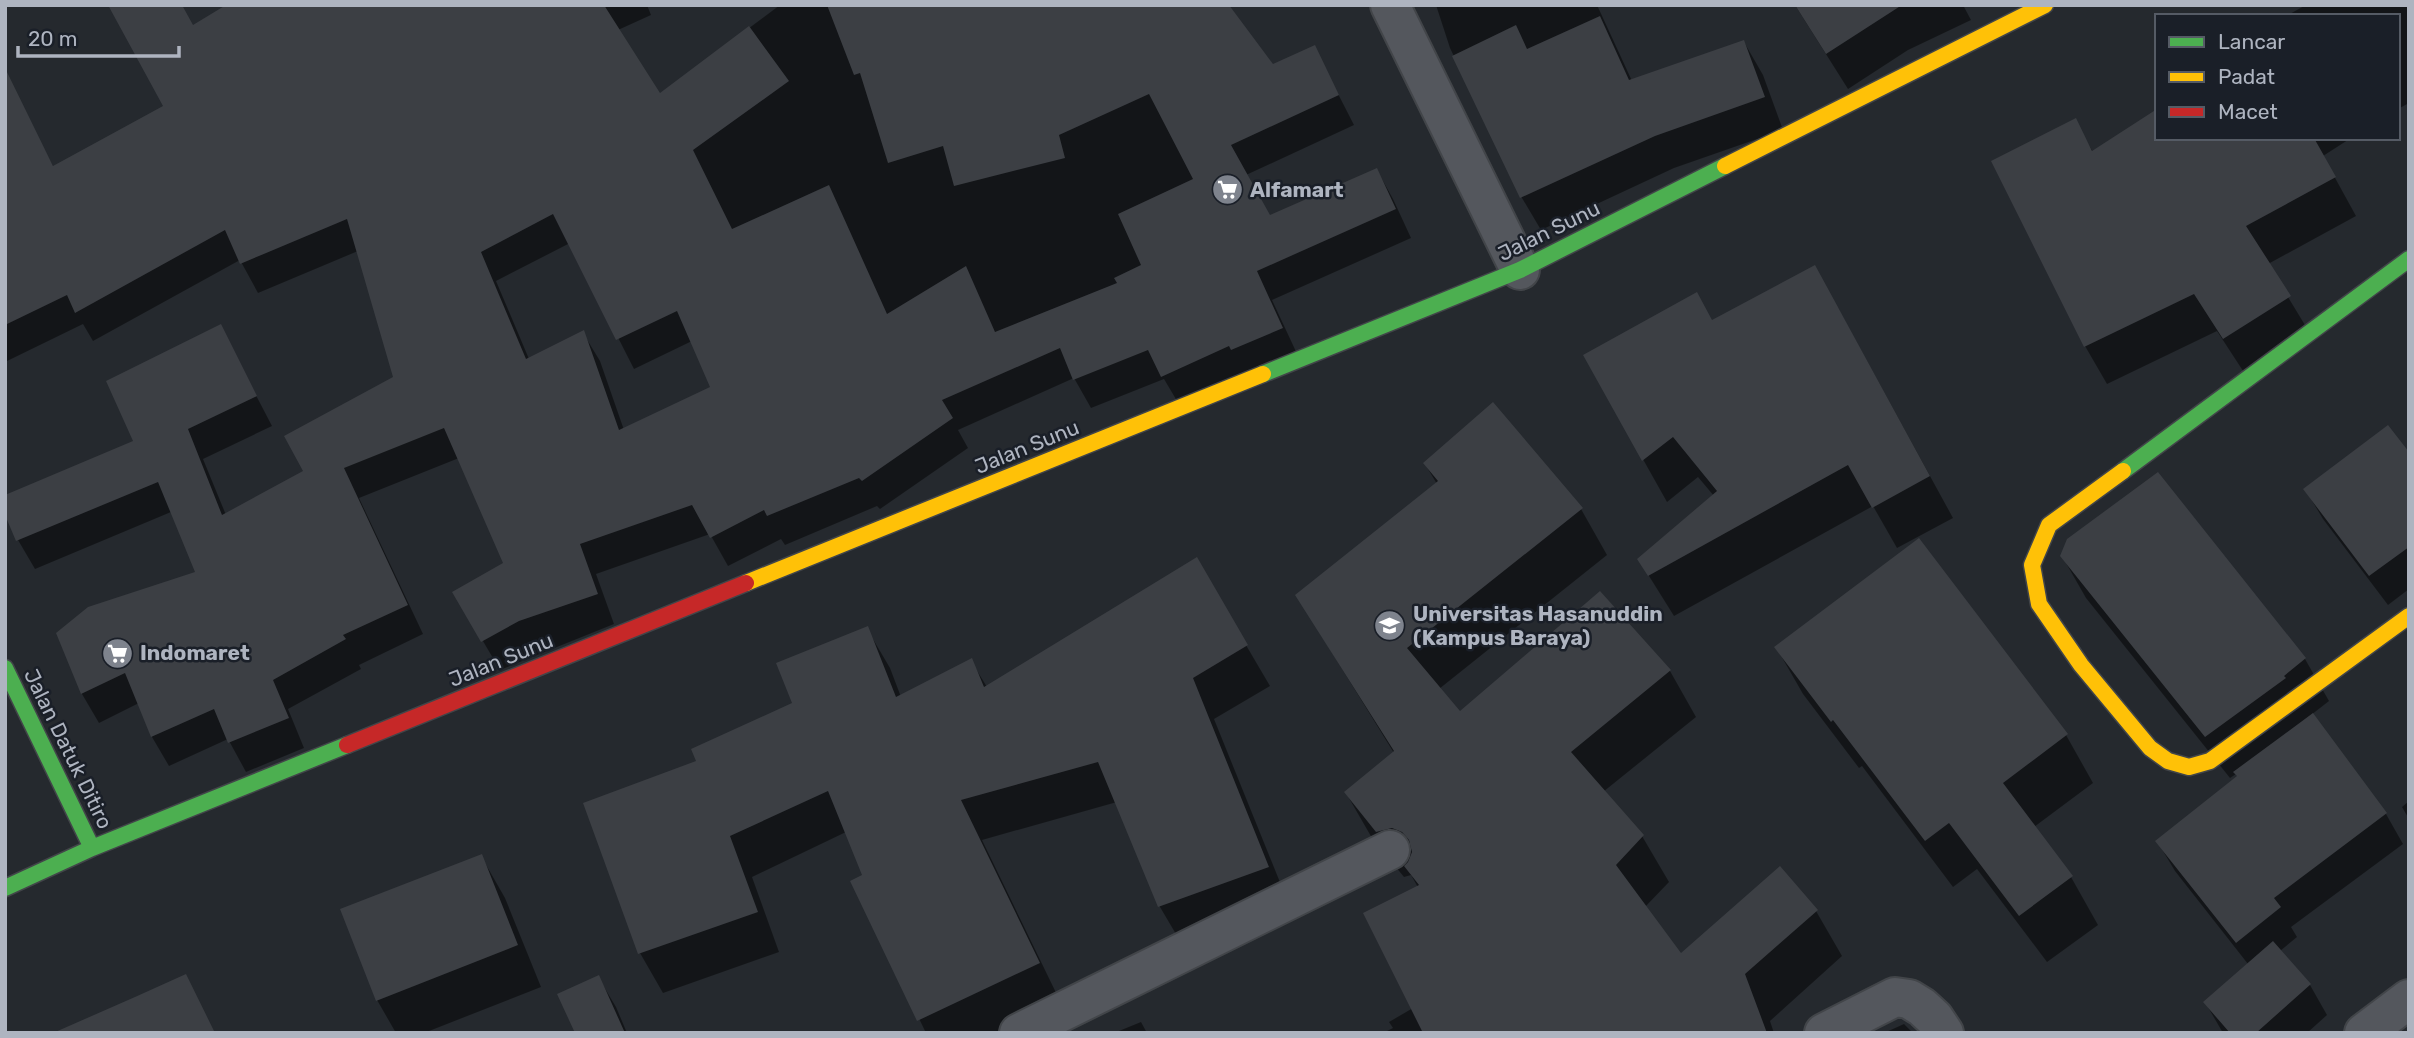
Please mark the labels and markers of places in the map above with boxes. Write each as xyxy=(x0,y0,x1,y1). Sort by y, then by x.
supermarket icon: Alfamart xyxy=(1210,173,1244,207)
place label: Alfamart xyxy=(1250,177,1344,202)
place label: Universitas Hasanuddin (Kampus Baraya) xyxy=(1413,601,1663,650)
school or university icon: Universitas Hasanuddin (Kampus Baraya) xyxy=(1373,609,1407,643)
supermarket icon: Indomaret xyxy=(100,636,134,670)
place label: Indomaret xyxy=(140,640,250,665)

